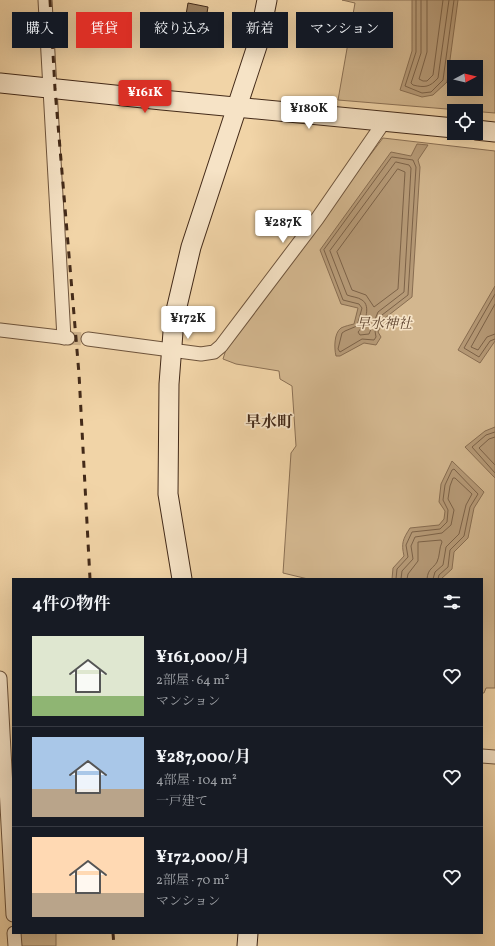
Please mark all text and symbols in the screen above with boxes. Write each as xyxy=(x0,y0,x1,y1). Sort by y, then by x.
chip: 購入 xyxy=(12,12,68,48)
chip: 賃貸 xyxy=(76,12,132,48)
chip: 絞り込み xyxy=(140,12,224,48)
chip: 新着 xyxy=(232,12,288,48)
chip: マンション xyxy=(296,12,393,48)
north arrow xyxy=(447,60,483,96)
map controls xyxy=(447,60,483,140)
pin: ¥161K xyxy=(117,80,173,114)
text: ¥161K xyxy=(127,84,163,102)
pin: ¥180K xyxy=(281,96,337,130)
text: ¥180K xyxy=(290,100,328,118)
button: locate xyxy=(447,104,483,140)
pin: ¥287K xyxy=(255,210,311,244)
text: ¥287K xyxy=(264,214,302,232)
pin: ¥172K xyxy=(160,306,216,340)
text: ¥172K xyxy=(170,310,206,328)
park label: 早水神社 xyxy=(356,315,413,334)
district label: 早水町 xyxy=(245,412,293,434)
icon: filters xyxy=(441,591,463,613)
text: 4件の物件 xyxy=(32,593,110,616)
text: ¥161,000/月 xyxy=(156,646,250,669)
icon: home xyxy=(64,652,112,700)
icon: heart xyxy=(441,665,463,687)
text: 2部屋 · 64 m² xyxy=(156,672,230,690)
text: マンション xyxy=(156,693,220,711)
text: ¥287,000/月 xyxy=(156,746,251,769)
icon: home xyxy=(64,753,112,801)
icon: heart xyxy=(441,766,463,788)
text: 4部屋 · 104 m² xyxy=(156,772,237,790)
text: 一戸建て xyxy=(156,793,208,811)
text: ¥172,000/月 xyxy=(156,846,251,869)
icon: home xyxy=(64,853,112,901)
icon: heart xyxy=(441,866,463,888)
text: 2部屋 · 70 m² xyxy=(156,872,229,890)
text: マンション xyxy=(156,893,220,911)

